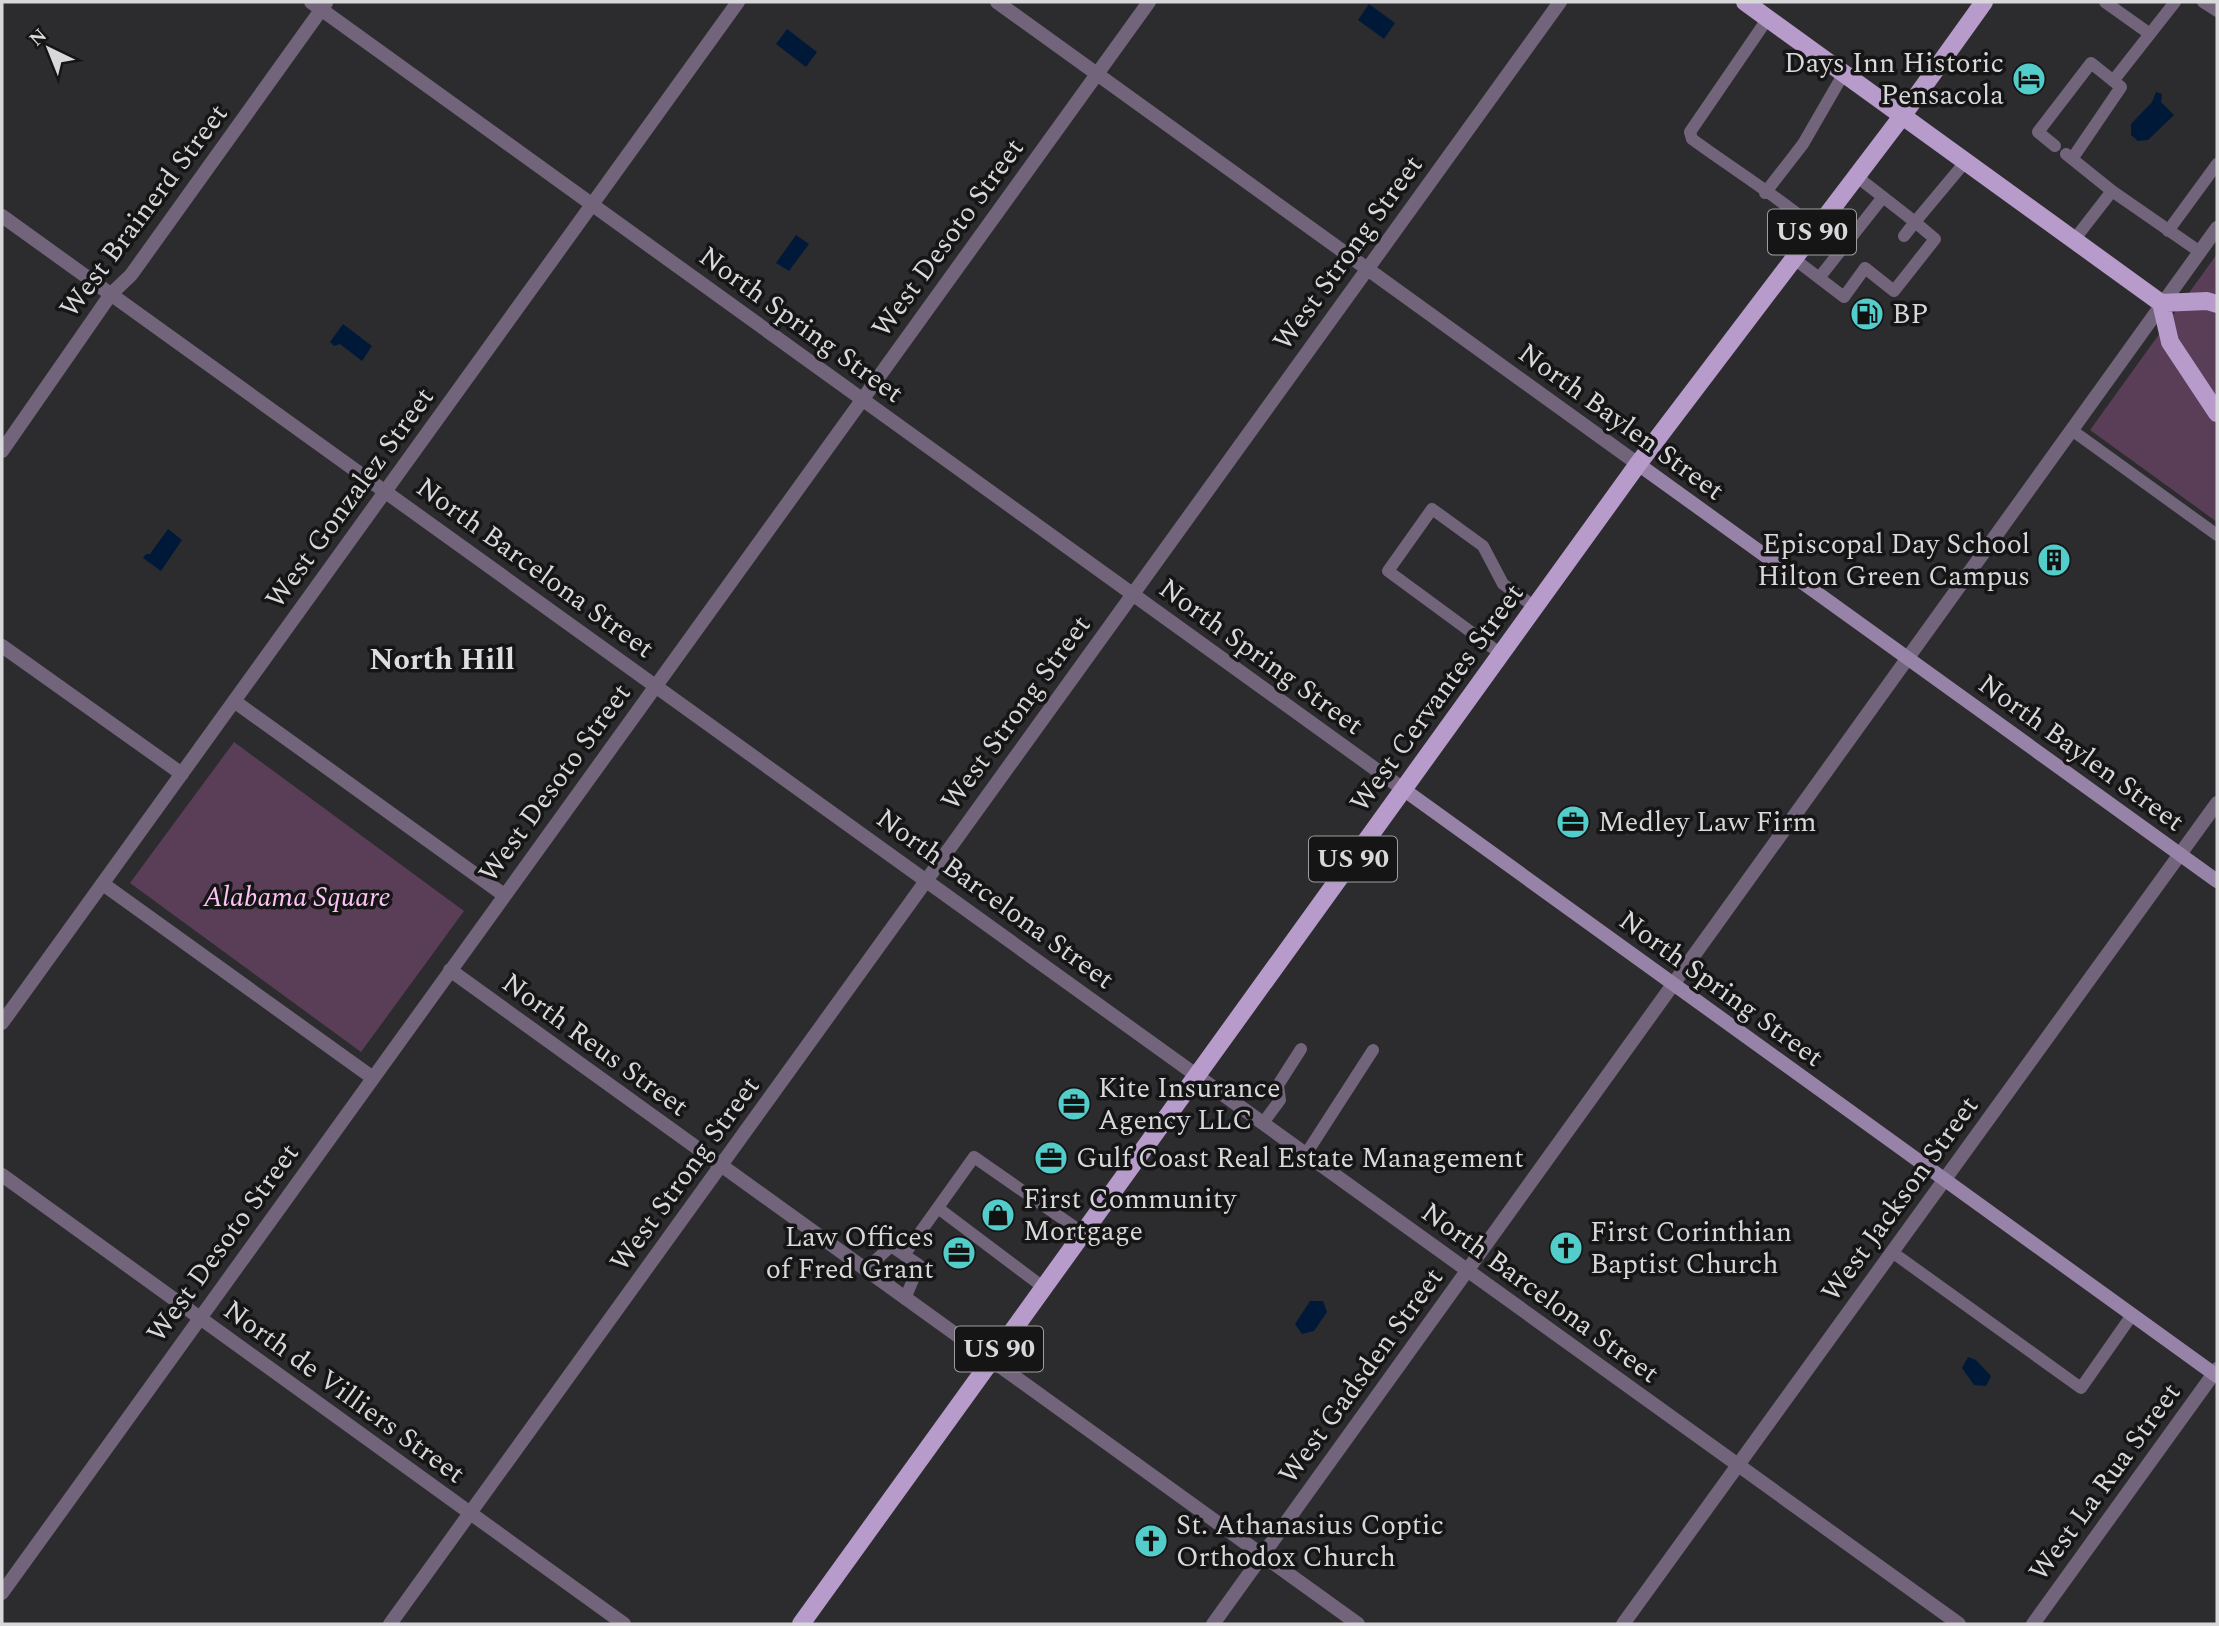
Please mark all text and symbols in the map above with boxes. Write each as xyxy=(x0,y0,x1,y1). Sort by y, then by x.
north arrow xyxy=(14,14,84,84)
text: N xyxy=(23,22,54,54)
place label: Days Inn Historic Pensacola xyxy=(1784,42,2004,117)
hotel icon: Days Inn Historic Pensacola xyxy=(2010,60,2048,98)
street label: West Brainerd Street xyxy=(49,95,239,327)
street label: West Desoto Street xyxy=(861,129,1035,347)
street label: West Strong Street xyxy=(1262,146,1434,360)
road number: US 90 xyxy=(1768,210,1856,255)
street label: North Spring Street xyxy=(690,236,913,414)
place label: BP xyxy=(1892,293,1928,336)
fuel station icon: BP xyxy=(1848,295,1886,333)
street label: North Baylen Street xyxy=(1509,332,1733,512)
street label: West Gonzalez Street xyxy=(255,378,445,618)
street label: North Barcelona Street xyxy=(407,467,663,669)
place label: Episcopal Day School Hilton Green Campus xyxy=(1757,523,2030,598)
building icon: Episcopal Day School Hilton Green Campus xyxy=(2035,541,2073,579)
street label: North Spring Street xyxy=(1150,568,1373,746)
street label: West Cervantes Street xyxy=(1339,575,1535,821)
street label: West Strong Street xyxy=(930,606,1102,820)
district label: North Hill xyxy=(369,637,515,683)
street label: North Baylen Street xyxy=(1969,663,2193,843)
street label: West Desoto Street xyxy=(468,674,642,892)
street label: North Barcelona Street xyxy=(867,798,1123,1000)
place label: Medley Law Firm xyxy=(1598,801,1817,844)
office icon: Medley Law Firm xyxy=(1554,803,1592,841)
road number: US 90 xyxy=(1309,836,1397,881)
park label: Alabama Square xyxy=(202,876,391,919)
street label: North Spring Street xyxy=(1610,900,1833,1078)
street label: North Reus Street xyxy=(492,962,698,1128)
street label: West Strong Street xyxy=(599,1067,771,1281)
place label: Kite Insurance Agency LLC xyxy=(1098,1067,1280,1142)
office icon: Kite Insurance Agency LLC xyxy=(1055,1085,1093,1123)
street label: West Jackson Street xyxy=(1810,1087,1990,1311)
street label: West Desoto Street xyxy=(136,1134,310,1352)
place label: Gulf Coast Real Estate Management xyxy=(1076,1137,1524,1180)
office icon: Gulf Coast Real Estate Management xyxy=(1032,1139,1070,1177)
place label: First Community Mortgage xyxy=(1023,1178,1238,1253)
street label: North Barcelona Street xyxy=(1412,1192,1668,1394)
shop icon: First Community Mortgage xyxy=(979,1196,1017,1234)
place label: First Corinthian Baptist Church xyxy=(1590,1211,1792,1286)
place label: Law Offices of Fred Grant xyxy=(766,1216,934,1291)
church icon: First Corinthian Baptist Church xyxy=(1547,1229,1585,1267)
office icon: Law Offices of Fred Grant xyxy=(940,1234,978,1272)
street label: West Gadsden Street xyxy=(1268,1259,1454,1493)
street label: North de Villiers Street xyxy=(214,1289,474,1495)
road number: US 90 xyxy=(955,1326,1043,1372)
street label: West La Rua Street xyxy=(2018,1374,2192,1590)
place label: St. Athanasius Coptic Orthodox Church xyxy=(1176,1504,1444,1579)
church icon: St. Athanasius Coptic Orthodox Church xyxy=(1132,1522,1170,1560)

